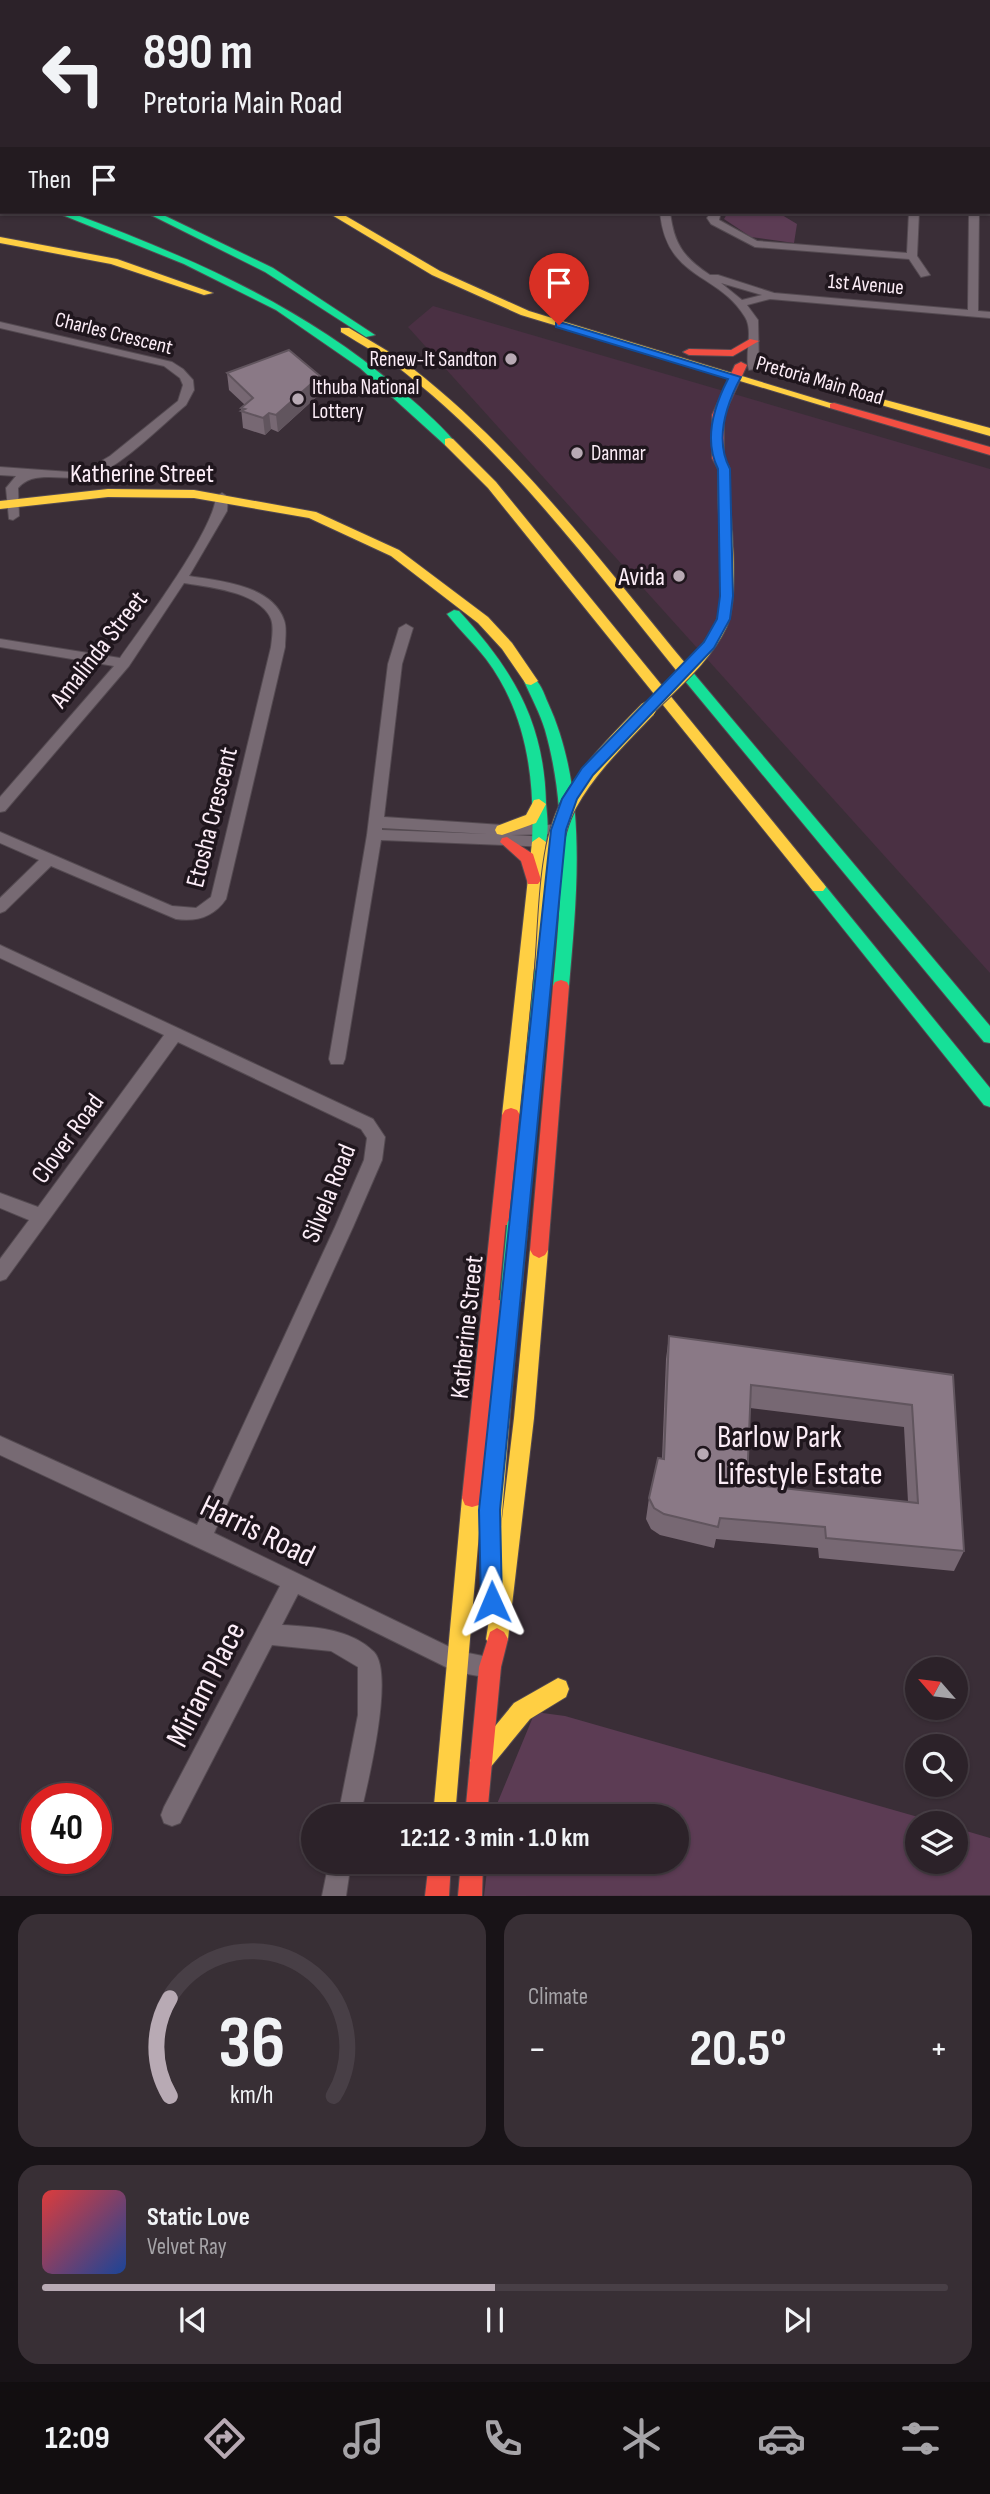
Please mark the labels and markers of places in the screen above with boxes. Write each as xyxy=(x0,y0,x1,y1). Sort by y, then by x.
pin xyxy=(529,253,589,325)
place label: Renew-It Sandton xyxy=(370,347,497,372)
marker: Renew-It Sandton xyxy=(503,351,519,367)
place label: Ithuba National Lottery xyxy=(312,375,419,424)
marker: Ithuba National Lottery xyxy=(290,391,306,407)
place label: Danmar xyxy=(591,441,646,466)
marker: Danmar xyxy=(569,445,585,461)
place label: Avida xyxy=(617,562,665,593)
marker: Avida xyxy=(671,568,687,584)
place label: Barlow Park Lifestyle Estate xyxy=(717,1418,883,1494)
marker: Barlow Park Lifestyle Estate xyxy=(695,1446,711,1462)

